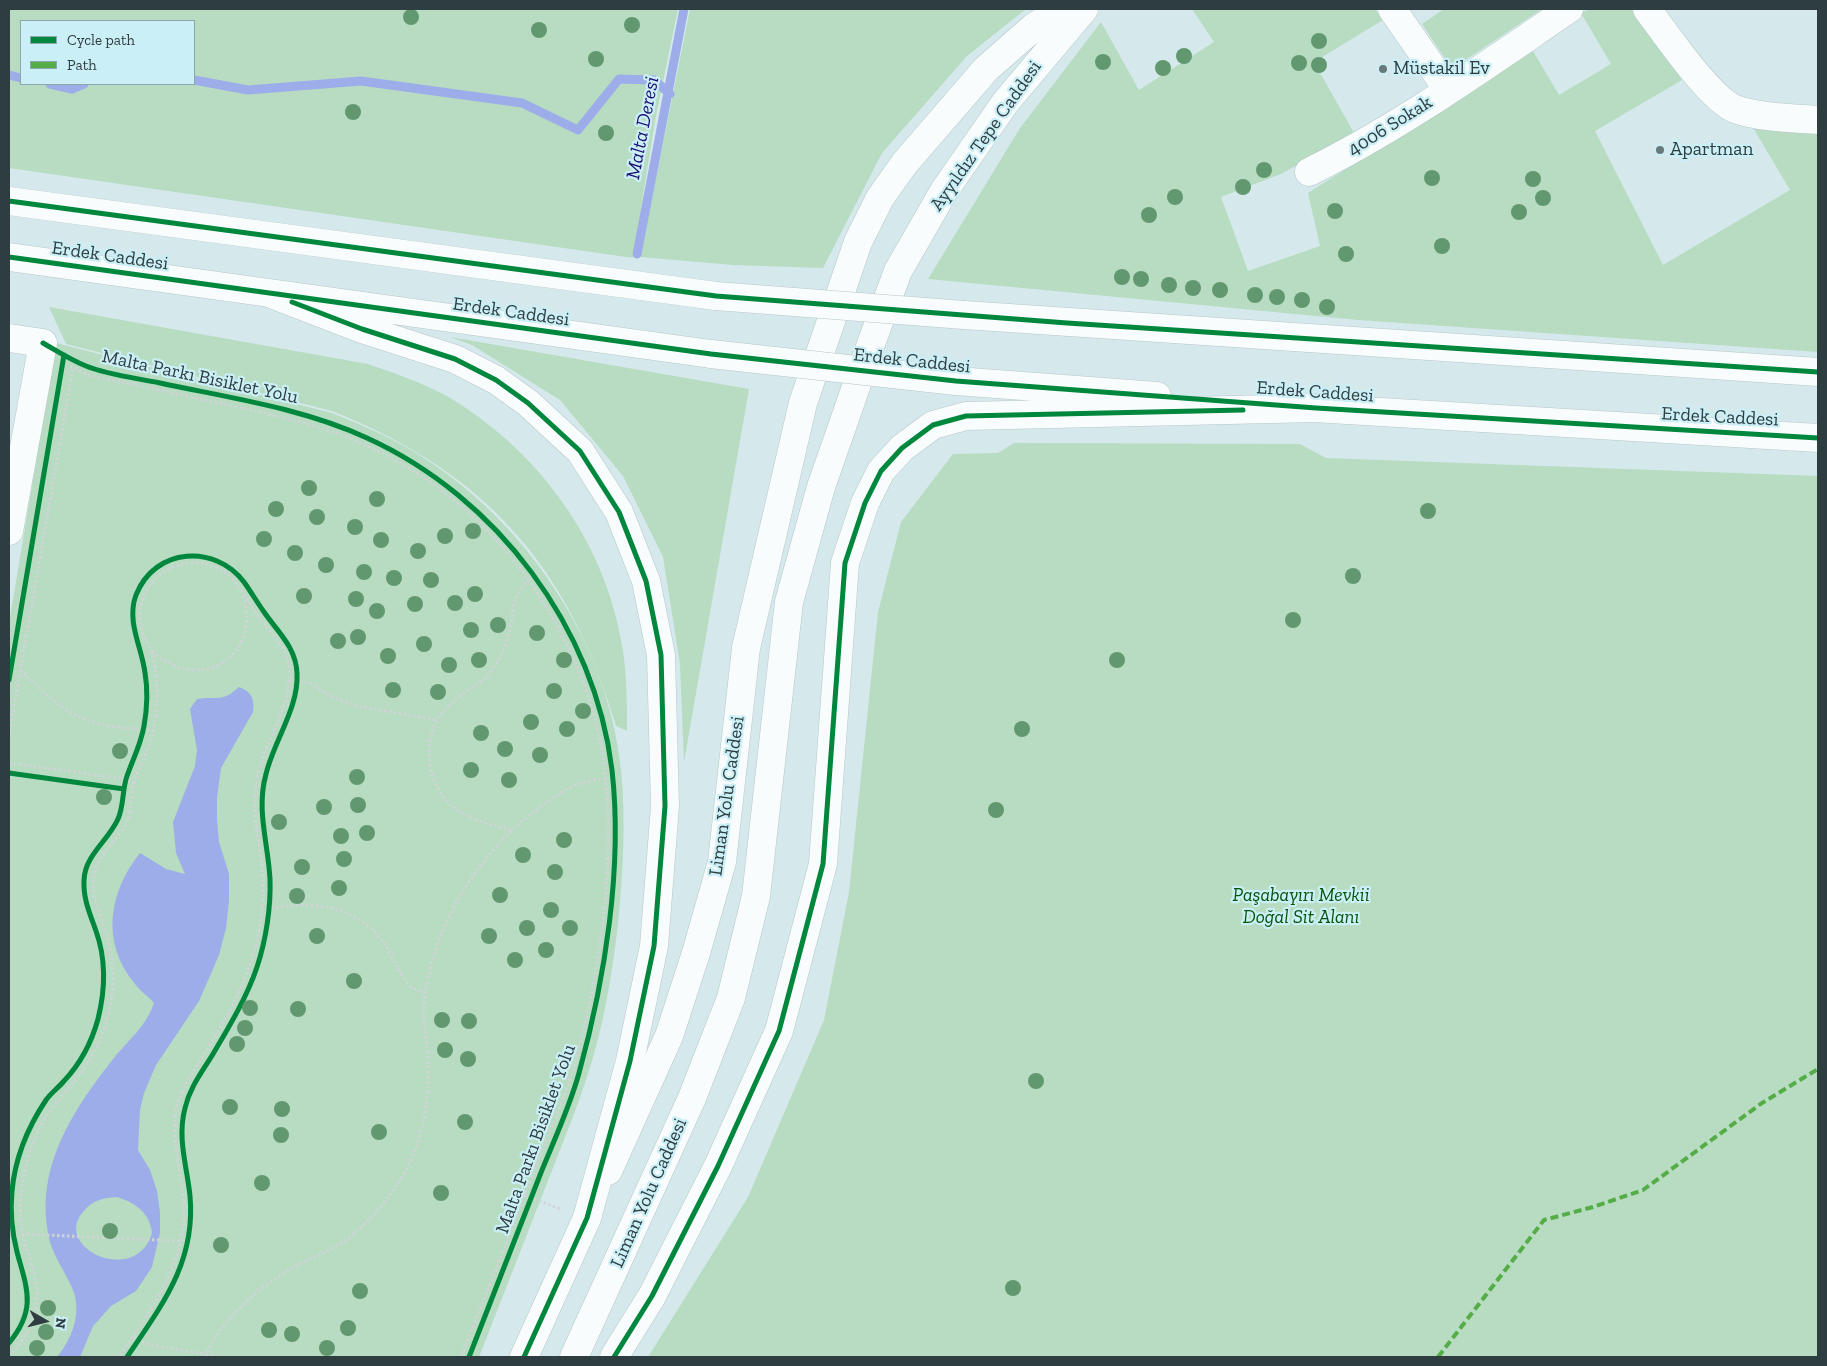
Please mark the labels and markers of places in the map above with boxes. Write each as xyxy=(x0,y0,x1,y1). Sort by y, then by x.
place label: Müstakil Ev xyxy=(1393,58,1490,80)
marker: Müstakil Ev xyxy=(1377,63,1389,75)
place label: Apartman xyxy=(1670,139,1753,161)
marker: Apartman xyxy=(1654,144,1666,156)

